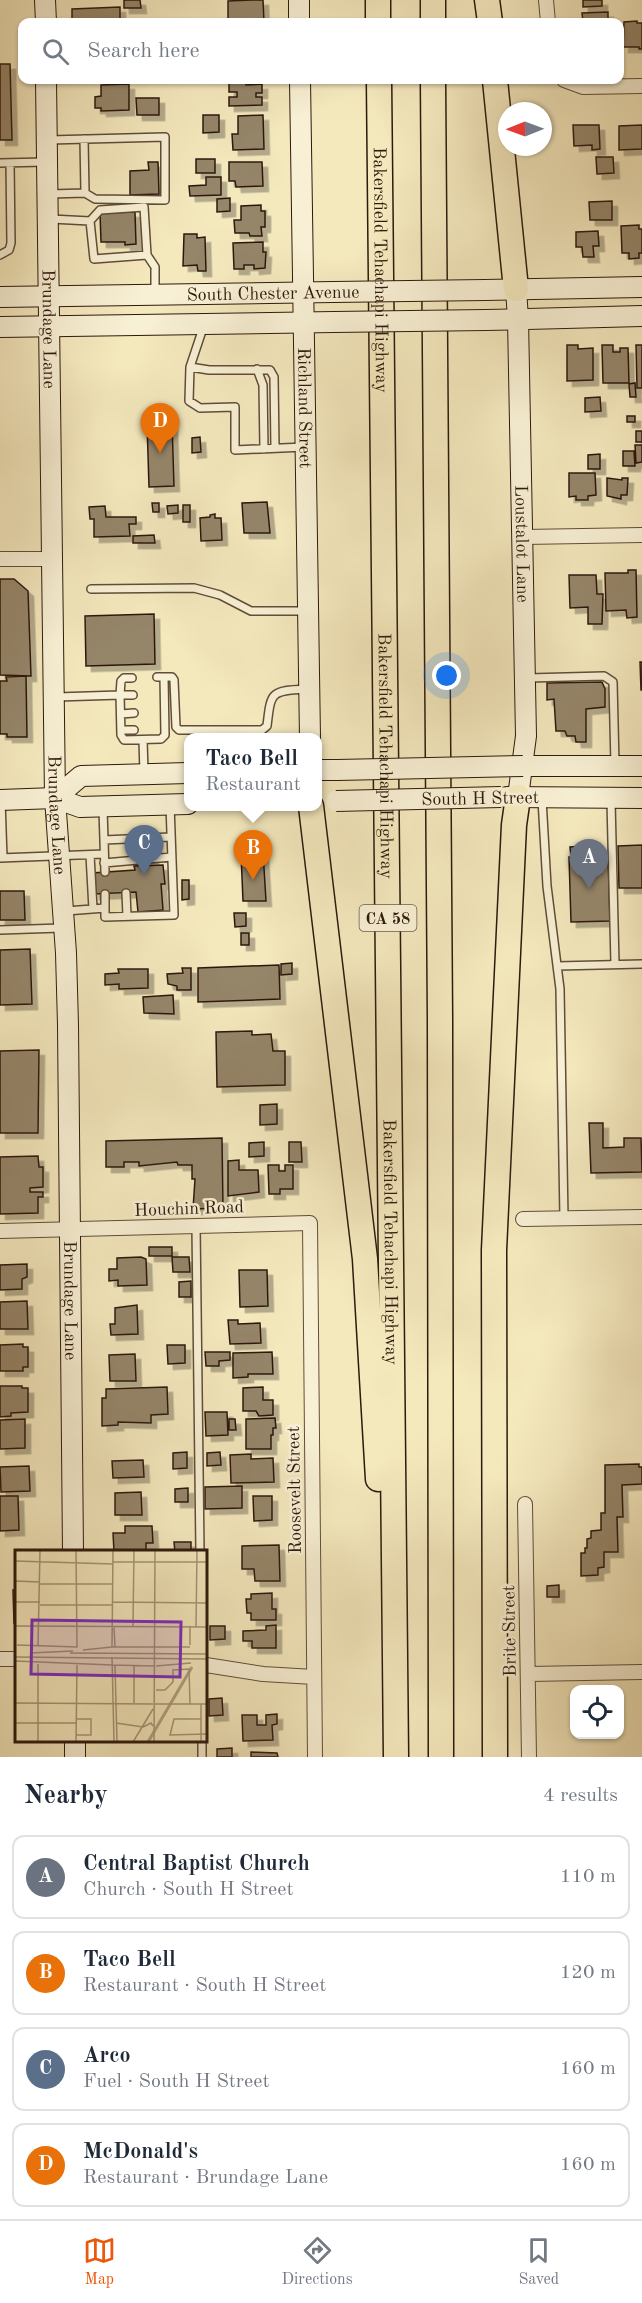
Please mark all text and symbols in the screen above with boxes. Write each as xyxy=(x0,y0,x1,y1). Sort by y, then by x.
search box xyxy=(18,18,624,84)
icon: search xyxy=(39,35,72,68)
text: Search here xyxy=(87,40,200,62)
north arrow xyxy=(498,102,552,156)
street label: Bakersfield Tehachapi Highway xyxy=(370,147,390,394)
street label: Brundage Lane xyxy=(38,269,58,389)
street label: South Chester Avenue xyxy=(186,283,360,305)
street label: Richland Street xyxy=(294,347,314,469)
pin: D xyxy=(140,404,180,453)
street label: Loustalot Lane xyxy=(511,485,531,603)
street label: Bakersfield Tehachapi Highway xyxy=(375,633,395,879)
your location xyxy=(432,661,461,690)
popup xyxy=(184,733,322,811)
text: Taco Bell xyxy=(205,748,298,770)
street label: Brundage Lane xyxy=(44,755,68,875)
text: Restaurant xyxy=(205,775,301,795)
street label: South H Street xyxy=(421,789,539,809)
pin: C xyxy=(124,826,164,875)
pin: B xyxy=(234,830,272,880)
pin: A xyxy=(570,840,608,889)
road number: CA 58 xyxy=(360,905,416,931)
street label: Bakersfield Tehachapi Highway xyxy=(380,1119,400,1365)
street label: Houchin Road xyxy=(134,1198,244,1220)
street label: Brundage Lane xyxy=(60,1241,79,1360)
street label: Roosevelt Street xyxy=(285,1426,305,1554)
inset map xyxy=(15,1550,207,1742)
street label: Brite Street xyxy=(500,1585,520,1677)
map controls xyxy=(570,1685,624,1739)
button: locate xyxy=(570,1685,624,1739)
text: Nearby xyxy=(24,1783,108,1809)
text: 4 results xyxy=(543,1786,618,1806)
text: Central Baptist Church xyxy=(83,1853,310,1875)
text: A xyxy=(38,1867,53,1887)
text: 110 m xyxy=(560,1867,616,1887)
text: Church · South H Street xyxy=(83,1880,293,1900)
text: Taco Bell xyxy=(83,1949,176,1971)
text: B xyxy=(38,1963,53,1983)
text: 120 m xyxy=(560,1963,616,1983)
text: Restaurant · South H Street xyxy=(83,1976,326,1996)
text: Arco xyxy=(83,2045,131,2067)
text: C xyxy=(39,2059,52,2079)
text: 160 m xyxy=(560,2059,616,2079)
text: Fuel · South H Street xyxy=(83,2072,269,2092)
text: McDonald's xyxy=(83,2141,198,2163)
text: D xyxy=(38,2155,53,2175)
text: 160 m xyxy=(560,2155,616,2175)
text: Restaurant · Brundage Lane xyxy=(83,2168,328,2188)
tab: Map xyxy=(83,2234,116,2290)
tab: Directions xyxy=(282,2234,353,2290)
tab: Saved xyxy=(518,2234,559,2290)

